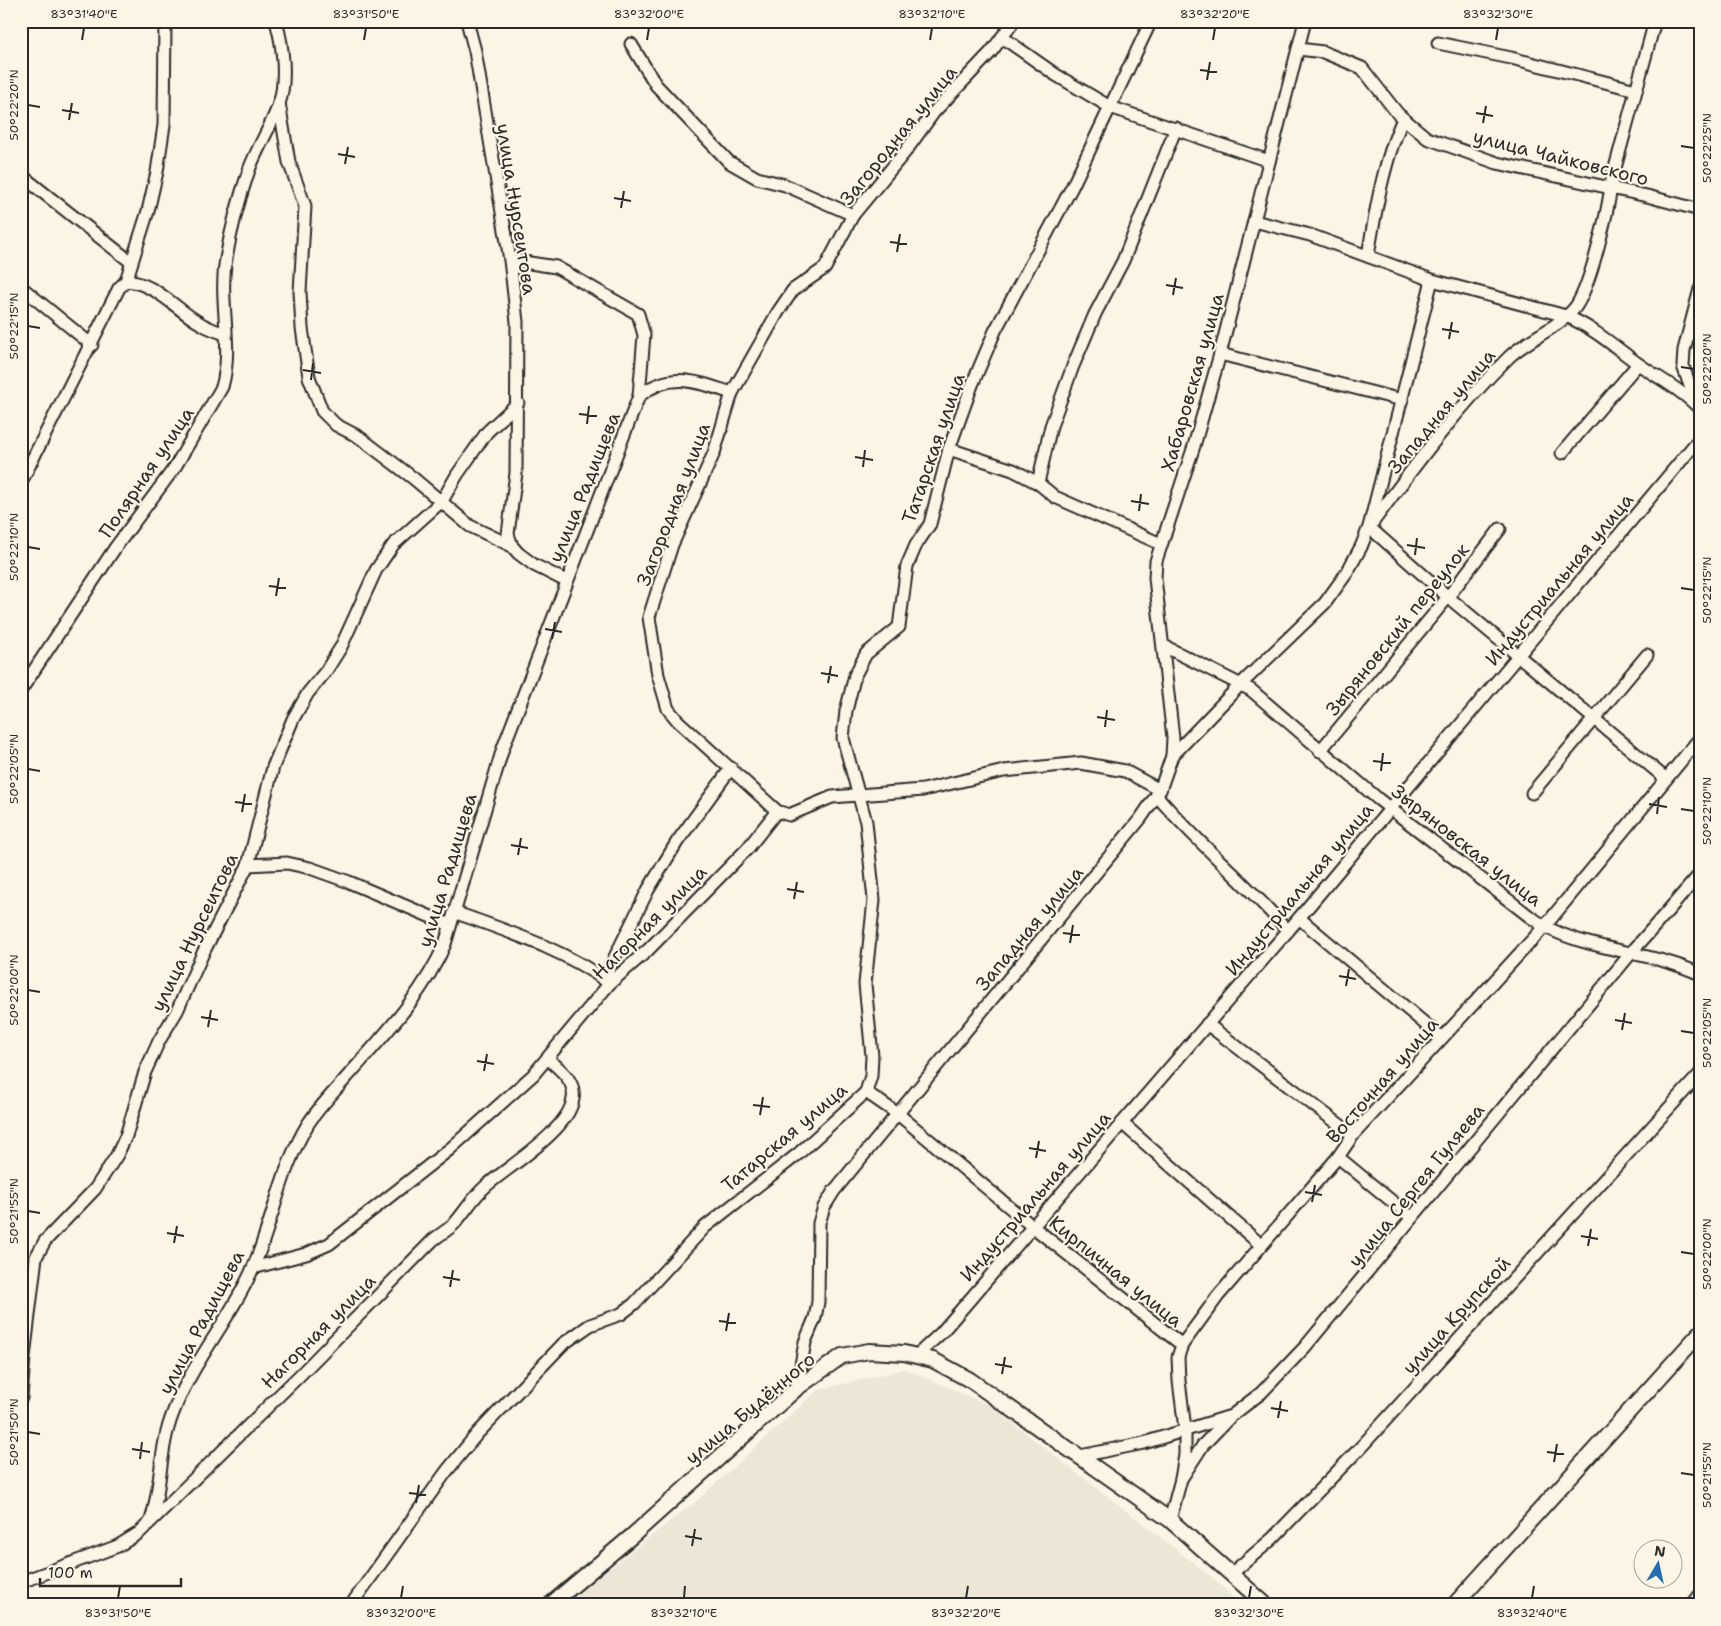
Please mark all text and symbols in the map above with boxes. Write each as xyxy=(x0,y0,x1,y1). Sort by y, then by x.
text: 83°31'40"E xyxy=(51,6,117,22)
text: 83°31'50"E xyxy=(333,6,399,22)
text: 83°32'00"E xyxy=(614,6,684,22)
text: 83°32'10"E xyxy=(899,6,965,22)
text: 83°32'20"E xyxy=(1180,6,1250,22)
text: 83°32'30"E xyxy=(1463,6,1533,22)
street label: Загородная улица xyxy=(834,60,963,210)
text: 50°22'20"N xyxy=(6,69,22,141)
text: 50°22'25"N xyxy=(1699,113,1715,183)
street label: улица Нурсеитова xyxy=(491,122,542,297)
street label: улица Чайковского xyxy=(1471,124,1651,191)
street label: Хабаровская улица xyxy=(1155,290,1230,474)
text: 50°22'15"N xyxy=(6,293,22,359)
text: 50°22'20"N xyxy=(1699,333,1715,405)
street label: Западная улица xyxy=(1382,344,1501,479)
street label: Татарская улица xyxy=(896,370,971,526)
street label: Полярная улица xyxy=(93,402,200,543)
street label: улица Радищева xyxy=(543,408,626,566)
street label: Загородная улица xyxy=(631,419,716,589)
street label: Индустриальная улица xyxy=(1480,488,1639,671)
text: 50°22'10"N xyxy=(6,513,22,581)
street label: Зыряновский переулок xyxy=(1320,538,1475,721)
text: 50°22'15"N xyxy=(1699,557,1715,623)
text: 50°22'05"N xyxy=(6,734,22,804)
text: 50°22'10"N xyxy=(1699,777,1715,845)
street label: Зыряновская улица xyxy=(1386,779,1547,912)
street label: улица Радищева xyxy=(412,790,483,950)
street label: Индустриальная улица xyxy=(1220,798,1379,981)
street label: улица Нурсеитова xyxy=(145,849,244,1016)
street label: Нагорная улица xyxy=(587,860,712,985)
street label: Западная улица xyxy=(970,861,1089,996)
text: 50°22'00"N xyxy=(6,954,22,1026)
text: 50°22'05"N xyxy=(1699,998,1715,1068)
street label: Восточная улица xyxy=(1321,1012,1444,1149)
street label: Татарская улица xyxy=(716,1077,853,1197)
street label: улица Сергея Гуляева xyxy=(1343,1098,1490,1272)
street label: Индустриальная улица xyxy=(954,1106,1116,1287)
text: 50°21'55"N xyxy=(6,1178,22,1244)
street label: Кирпичная улица xyxy=(1044,1210,1188,1333)
text: 50°22'00"N xyxy=(1699,1218,1715,1290)
street label: улица Радищева xyxy=(153,1246,250,1399)
street label: улица Крупской xyxy=(1397,1251,1516,1380)
street label: Нагорная улица xyxy=(256,1269,381,1394)
street label: улица Будённого xyxy=(680,1347,821,1470)
text: 50°21'50"N xyxy=(6,1398,22,1466)
text: 50°21'55"N xyxy=(1699,1442,1715,1508)
north arrow xyxy=(1634,1538,1684,1588)
text: N xyxy=(1653,1541,1667,1561)
scale bar xyxy=(40,1556,181,1588)
text: 100 m xyxy=(48,1563,93,1583)
text: 83°31'50"E xyxy=(85,1605,151,1621)
text: 83°32'00"E xyxy=(366,1605,436,1621)
text: 83°32'10"E xyxy=(651,1605,717,1621)
text: 83°32'20"E xyxy=(931,1605,1001,1621)
text: 83°32'30"E xyxy=(1214,1605,1284,1621)
text: 83°32'40"E xyxy=(1497,1605,1567,1621)

